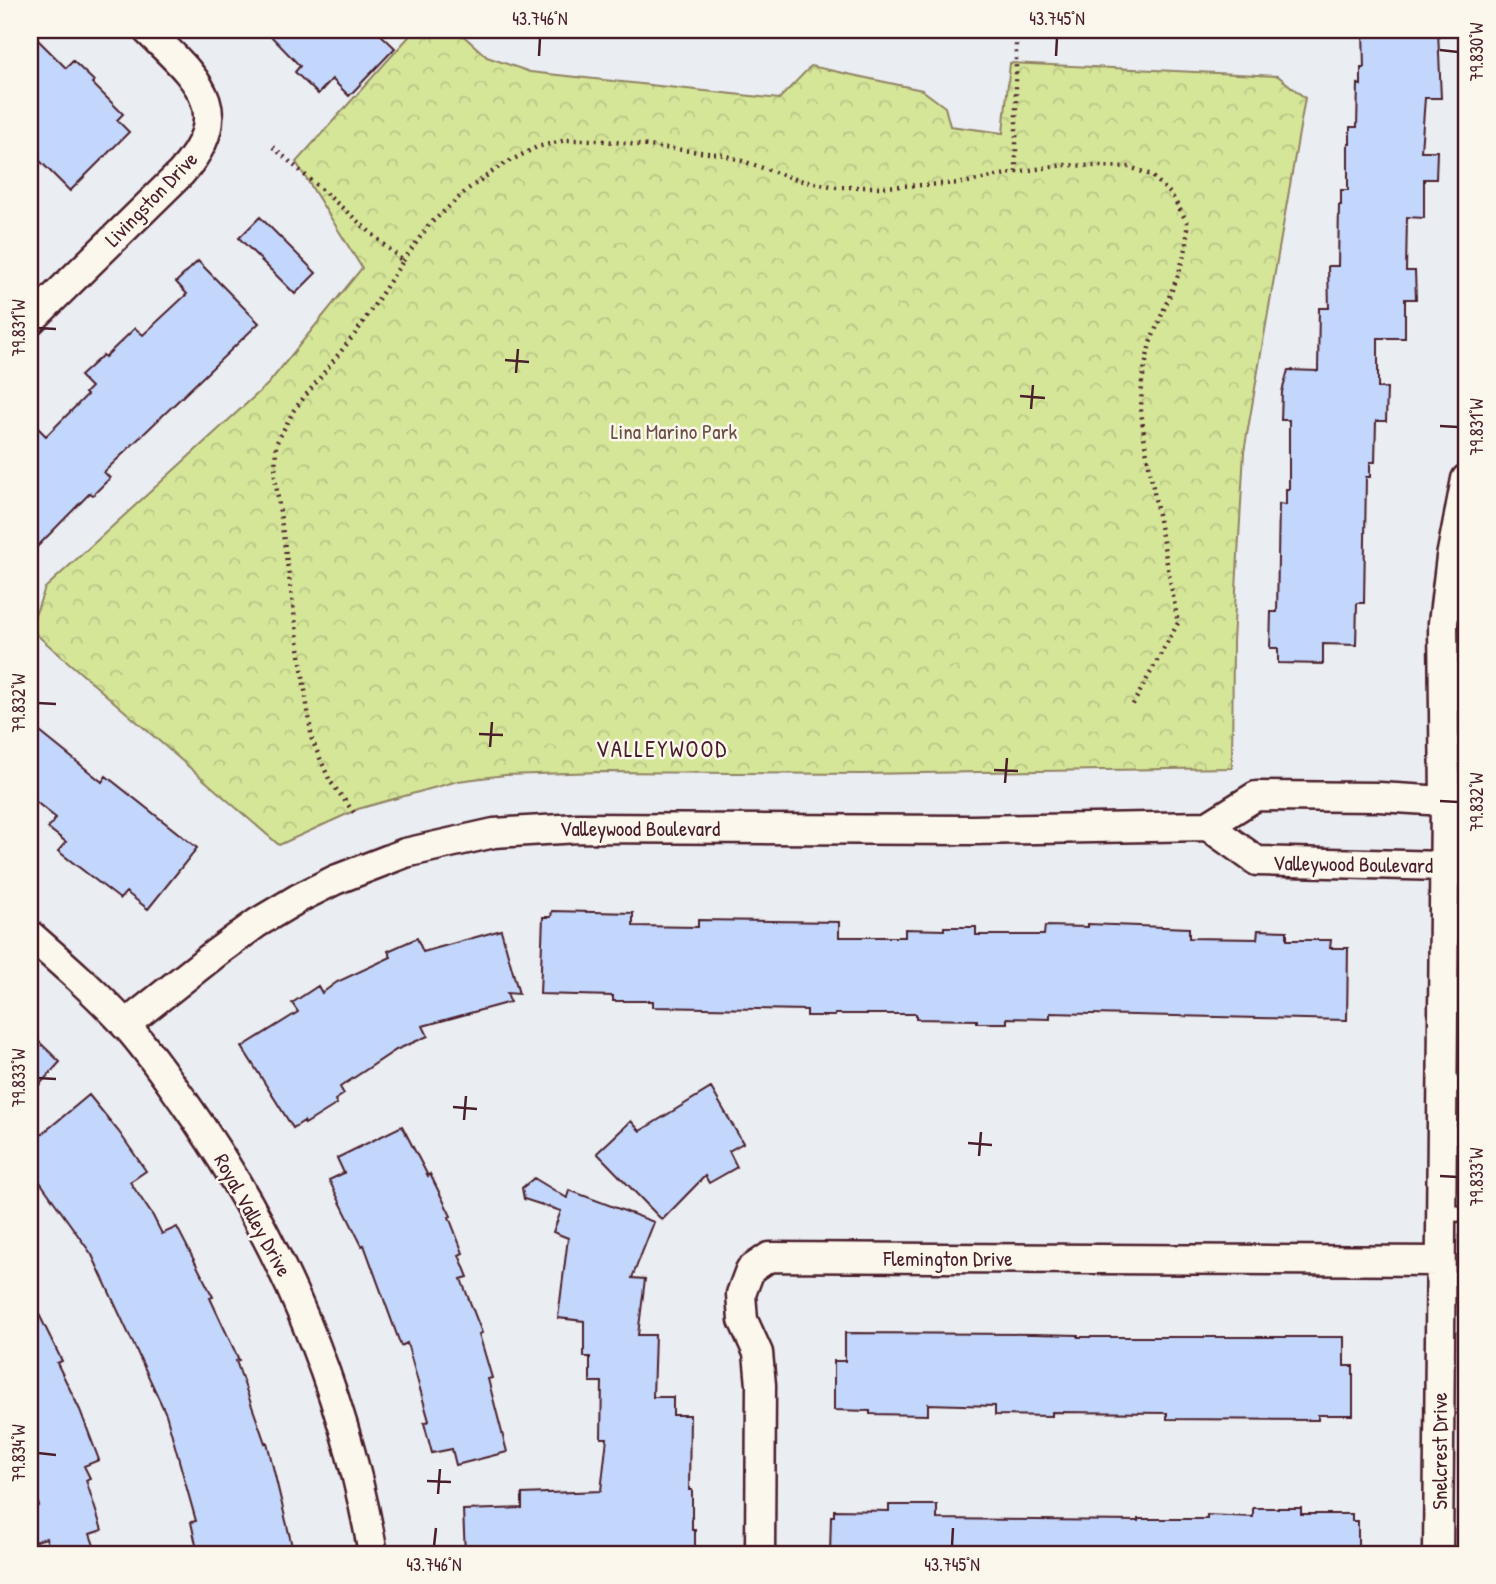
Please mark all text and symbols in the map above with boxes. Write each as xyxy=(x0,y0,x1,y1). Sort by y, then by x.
text: 43.746°N xyxy=(512,6,568,31)
text: 43.745°N xyxy=(1029,6,1085,31)
text: 79.830°W xyxy=(1464,23,1489,81)
street label: Livingston Drive xyxy=(98,145,204,253)
text: 79.831°W xyxy=(6,299,31,357)
text: 79.831°W xyxy=(1464,398,1489,456)
park label: Lina Marino Park xyxy=(611,417,738,446)
text: 79.832°W xyxy=(6,674,31,732)
district label: VALLEYWOOD xyxy=(596,733,728,764)
text: 79.832°W xyxy=(1464,773,1489,831)
street label: Valleywood Boulevard xyxy=(560,814,720,843)
street label: Valleywood Boulevard xyxy=(1273,848,1433,880)
text: 79.833°W xyxy=(6,1049,31,1107)
street label: Royal Valley Drive xyxy=(207,1148,299,1282)
text: 79.833°W xyxy=(1464,1148,1489,1206)
street label: Flemington Drive xyxy=(882,1244,1013,1273)
street label: Snelcrest Drive xyxy=(1425,1392,1454,1510)
text: 79.834°W xyxy=(6,1424,31,1482)
text: 43.746°N xyxy=(406,1552,462,1577)
text: 43.745°N xyxy=(924,1552,980,1577)

